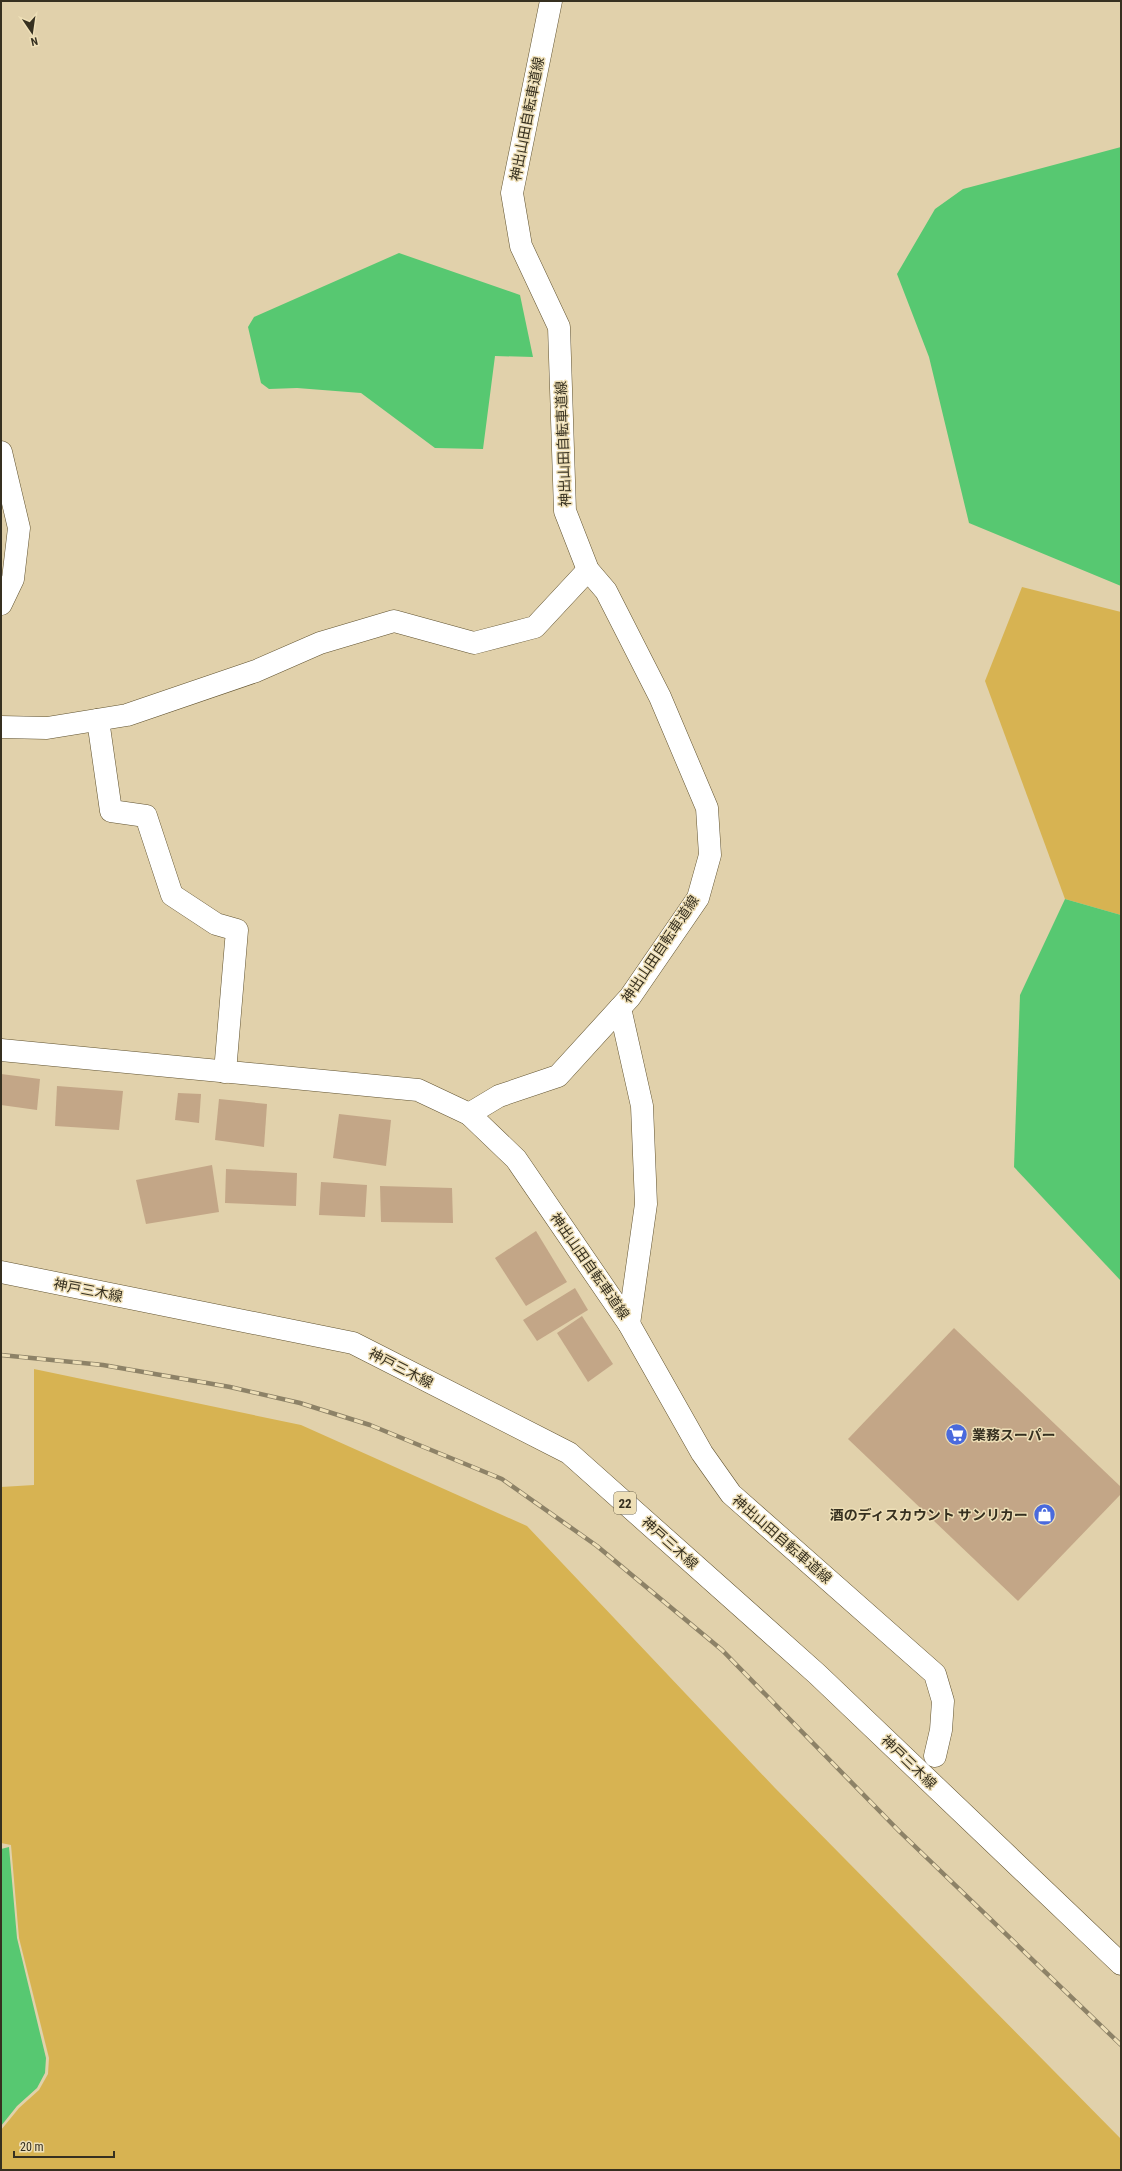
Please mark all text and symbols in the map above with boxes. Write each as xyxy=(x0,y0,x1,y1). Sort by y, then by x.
north arrow xyxy=(12,12,52,52)
text: N xyxy=(29,34,39,48)
street label: 神出山田自転車道線 xyxy=(507,56,547,182)
street label: 神出山田自転車道線 xyxy=(553,381,573,507)
street label: 神出山田自転車道線 xyxy=(618,892,702,1006)
street label: 神出山田自転車道線 xyxy=(547,1210,633,1322)
street label: 神戸三木線 xyxy=(52,1275,124,1305)
street label: 神戸三木線 xyxy=(366,1345,436,1391)
supermarket icon: 業務スーパー xyxy=(943,1422,969,1448)
place label: 業務スーパー xyxy=(972,1427,1056,1443)
road number: 22 xyxy=(614,1492,636,1514)
street label: 神出山田自転車道線 xyxy=(729,1492,835,1586)
shop icon: 酒のディスカウント サンリカー xyxy=(1031,1502,1057,1528)
place label: 酒のディスカウント サンリカー xyxy=(830,1507,1028,1523)
street label: 神戸三木線 xyxy=(639,1514,701,1572)
street label: 神戸三木線 xyxy=(878,1732,940,1792)
scale bar xyxy=(14,2133,114,2159)
text: 20 m xyxy=(20,2140,44,2154)

